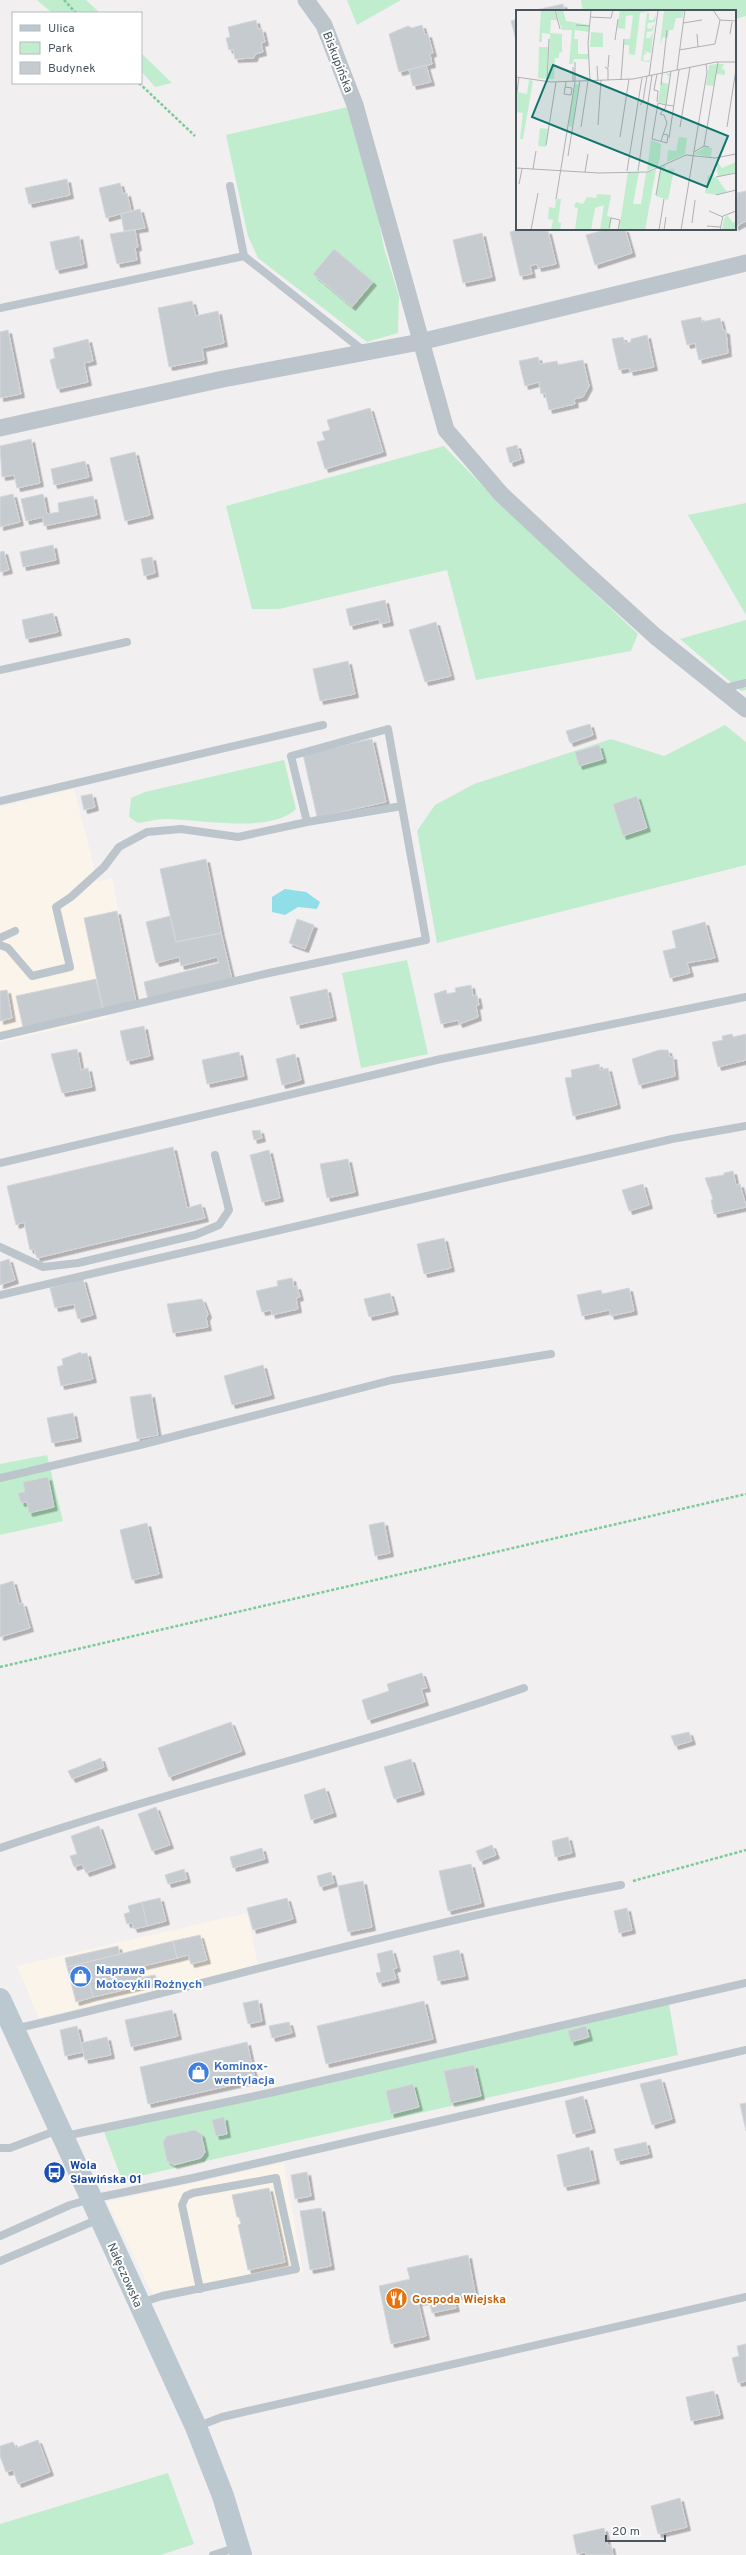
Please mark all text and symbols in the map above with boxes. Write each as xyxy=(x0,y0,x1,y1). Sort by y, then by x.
inset map xyxy=(516,10,736,230)
legend xyxy=(12,12,142,84)
text: Ulica xyxy=(48,21,75,37)
street label: Biskupińska xyxy=(318,30,356,95)
text: Park xyxy=(48,41,73,57)
text: Budynek xyxy=(48,61,96,77)
place label: Naprawa Motocykli Rożnych xyxy=(96,1963,202,1993)
shop icon: Naprawa Motocykli Rożnych xyxy=(67,1964,93,1990)
place label: Kominox- wentylacja xyxy=(214,2059,275,2089)
shop icon: Kominox- wentylacja xyxy=(185,2060,211,2086)
place label: Wola Sławińska 01 xyxy=(70,2158,142,2188)
bus stop icon: Wola Sławińska 01 xyxy=(41,2159,67,2185)
street label: Nałęczowska xyxy=(103,2241,145,2310)
restaurant icon: Gospoda Wiejska xyxy=(383,2286,409,2312)
place label: Gospoda Wiejska xyxy=(412,2292,506,2308)
scale bar xyxy=(606,2517,665,2543)
text: 20 m xyxy=(612,2524,640,2540)

